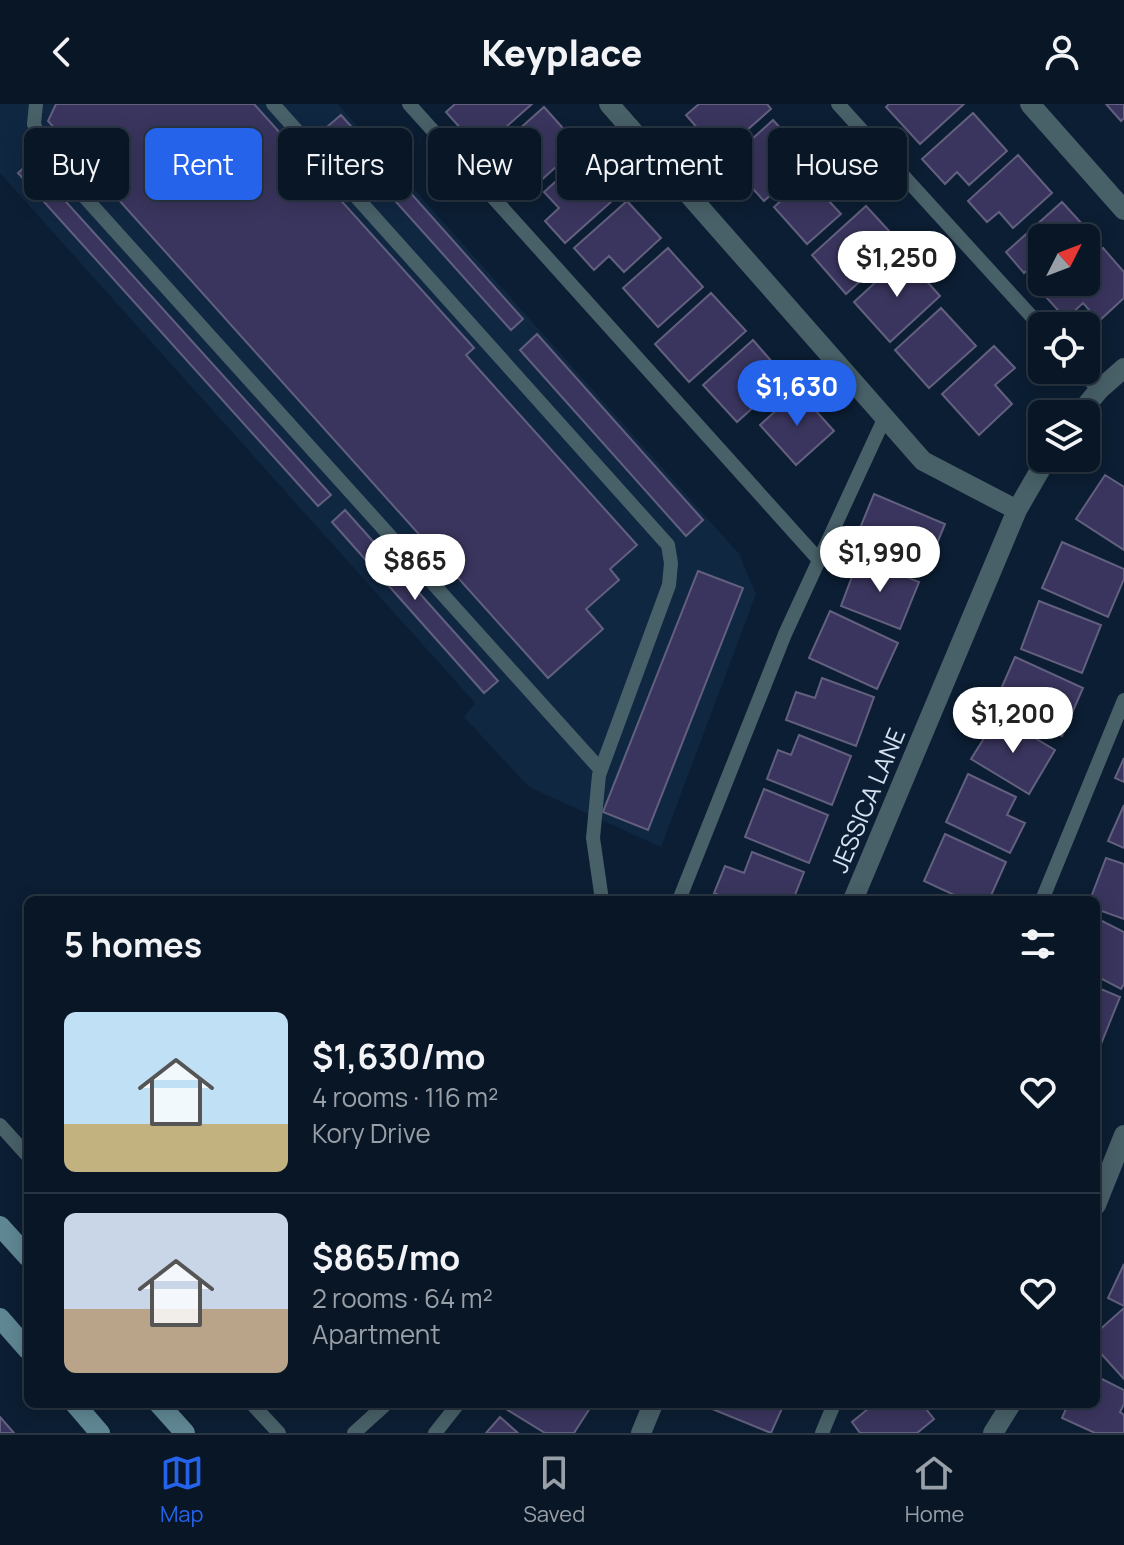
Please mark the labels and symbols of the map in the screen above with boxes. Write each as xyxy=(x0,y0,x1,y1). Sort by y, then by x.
north arrow xyxy=(1028,224,1100,296)
pin: $1,250 xyxy=(832,231,962,299)
pin: $1,630 xyxy=(732,360,862,428)
pin: $1,990 xyxy=(815,526,945,594)
pin: $865 xyxy=(368,534,462,602)
pin: $1,200 xyxy=(948,687,1078,755)
street label: JESSICA LANE xyxy=(822,723,912,877)

